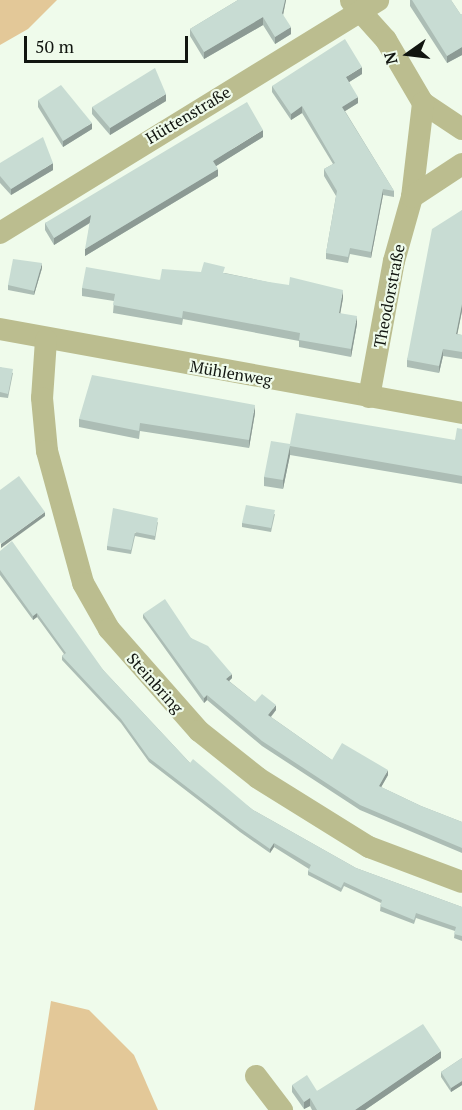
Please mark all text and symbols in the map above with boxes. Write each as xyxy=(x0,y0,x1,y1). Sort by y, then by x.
scale bar xyxy=(27,24,190,62)
north arrow xyxy=(378,24,438,84)
text: 50 m xyxy=(35,34,74,58)
text: N xyxy=(378,50,403,67)
street label: Hüttenstraße xyxy=(142,82,234,148)
street label: Theodorstraße xyxy=(370,242,408,350)
street label: Mühlenweg xyxy=(189,356,273,390)
street label: Steinbring xyxy=(123,649,187,717)

